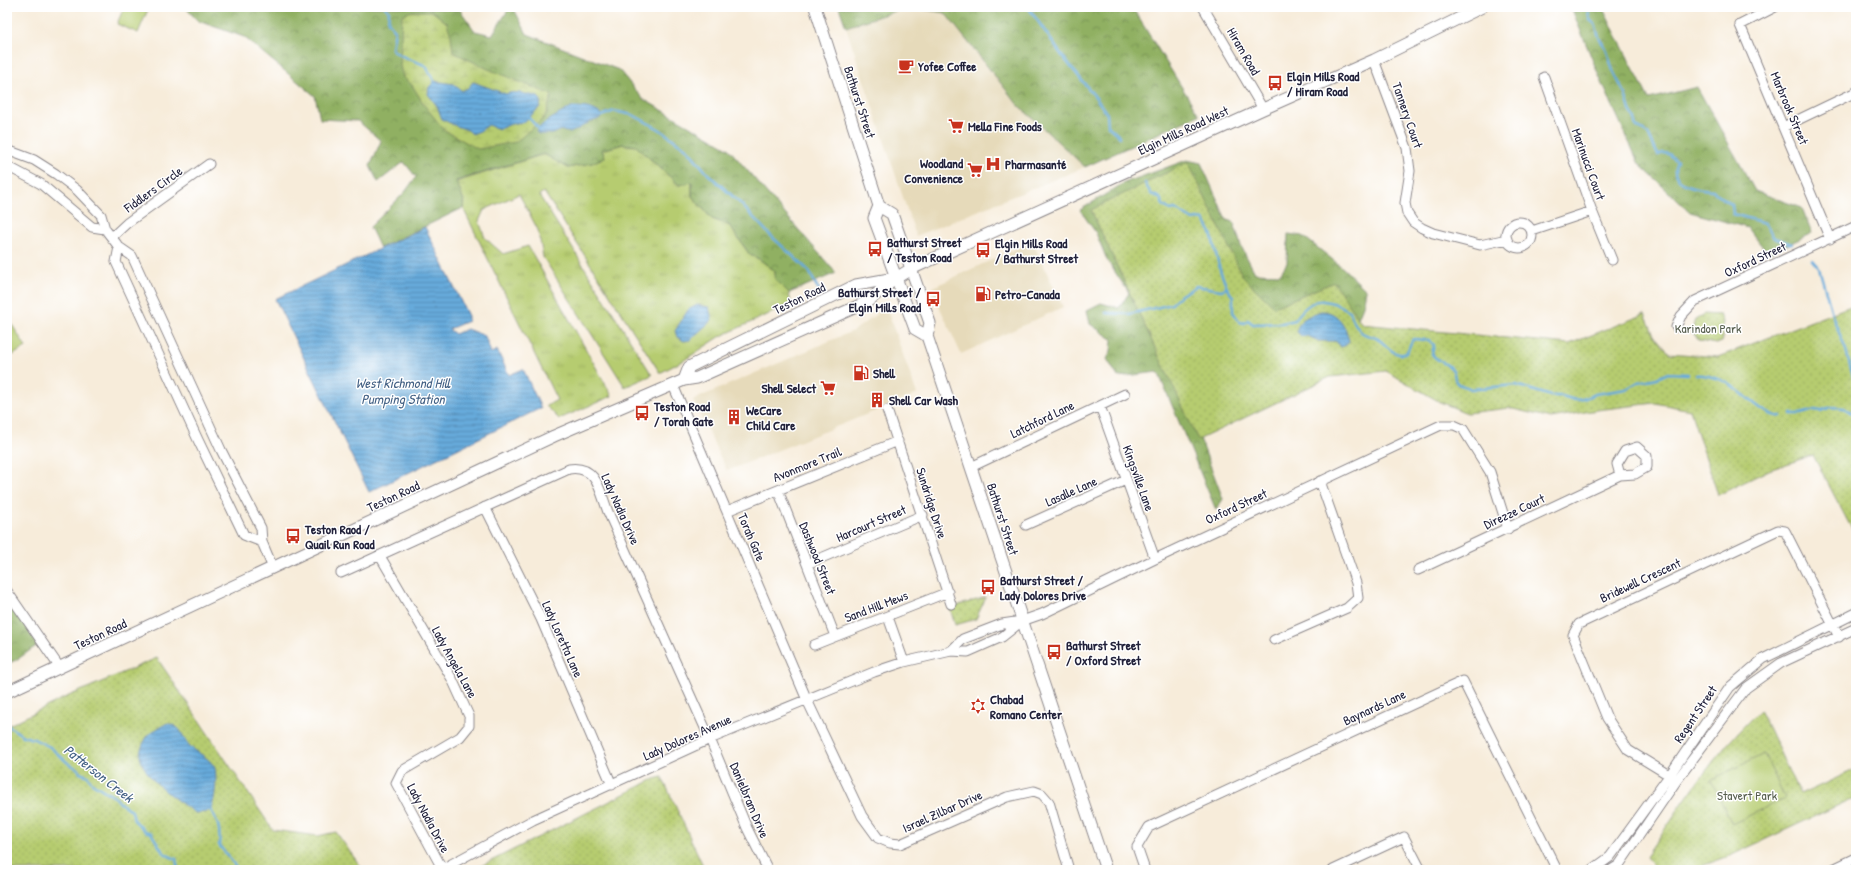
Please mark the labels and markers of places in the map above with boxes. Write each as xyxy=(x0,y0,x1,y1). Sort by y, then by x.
cafe icon: Yofee Coffee xyxy=(897,57,915,75)
place label: Yofee Coffee xyxy=(918,57,977,75)
place label: Elgin Mills Road / Hiram Road xyxy=(1287,67,1360,100)
bus stop icon: Elgin Mills Road / Hiram Road xyxy=(1266,74,1284,92)
supermarket icon: Mella Fine Foods xyxy=(947,117,965,135)
place label: Mella Fine Foods xyxy=(968,117,1042,135)
place label: Woodland Convenience xyxy=(904,154,964,187)
hospital icon: Pharmasanté xyxy=(984,155,1002,173)
place label: Pharmasanté xyxy=(1005,155,1067,173)
supermarket icon: Woodland Convenience xyxy=(966,161,984,179)
place label: Bathurst Street / Teston Road xyxy=(887,233,962,266)
place label: Elgin Mills Road / Bathurst Street xyxy=(995,234,1079,267)
bus stop icon: Bathurst Street / Teston Road xyxy=(866,240,884,258)
bus stop icon: Elgin Mills Road / Bathurst Street xyxy=(974,241,992,259)
place label: Bathurst Street / Elgin Mills Road xyxy=(838,283,922,317)
fuel station icon: Petro-Canada xyxy=(974,285,992,303)
place label: Petro-Canada xyxy=(995,285,1061,303)
bus stop icon: Bathurst Street / Elgin Mills Road xyxy=(924,290,942,308)
fuel station icon: Shell xyxy=(852,364,870,382)
place label: Shell xyxy=(873,364,896,382)
place label: Shell Select xyxy=(762,379,817,397)
supermarket icon: Shell Select xyxy=(819,379,837,397)
building icon: Shell Car Wash xyxy=(868,391,886,409)
place label: Shell Car Wash xyxy=(889,391,959,409)
place label: Teston Road / Torah Gate xyxy=(653,397,714,430)
place label: WeCare Child Care xyxy=(746,401,796,434)
bus stop icon: Teston Road / Torah Gate xyxy=(633,404,651,422)
building icon: WeCare Child Care xyxy=(725,408,743,426)
place label: Teston Raod / Quail Run Road xyxy=(304,520,375,553)
bus stop icon: Teston Raod / Quail Run Road xyxy=(284,527,302,545)
place label: Bathurst Street / Lady Dolores Drive xyxy=(1000,571,1087,605)
bus stop icon: Bathurst Street / Lady Dolores Drive xyxy=(979,578,997,596)
place label: Bathurst Street / Oxford Street xyxy=(1066,636,1141,669)
bus stop icon: Bathurst Street / Oxford Street xyxy=(1045,643,1063,661)
place label: Chabad Romano Center xyxy=(990,690,1063,723)
synagogue icon: Chabad Romano Center xyxy=(969,697,987,715)

